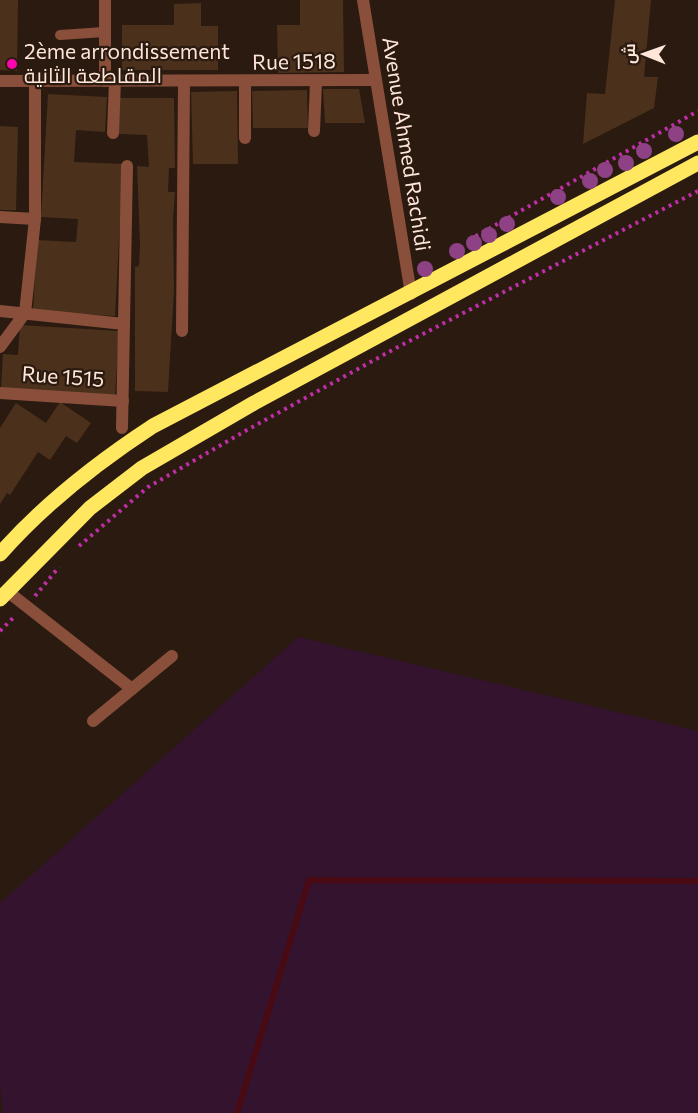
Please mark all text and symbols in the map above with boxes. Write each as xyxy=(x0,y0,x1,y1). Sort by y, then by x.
north arrow xyxy=(614,24,674,84)
street label: Avenue Ahmed Rachidi xyxy=(378,35,437,253)
place label: 2ème arrondissement المقاطعة الثانية xyxy=(24,38,230,87)
text: ش xyxy=(619,43,639,64)
street label: Rue 1518 xyxy=(252,47,336,74)
marker: 2ème arrondissement المقاطعة الثانية xyxy=(5,57,19,71)
street label: Rue 1515 xyxy=(21,360,105,391)

